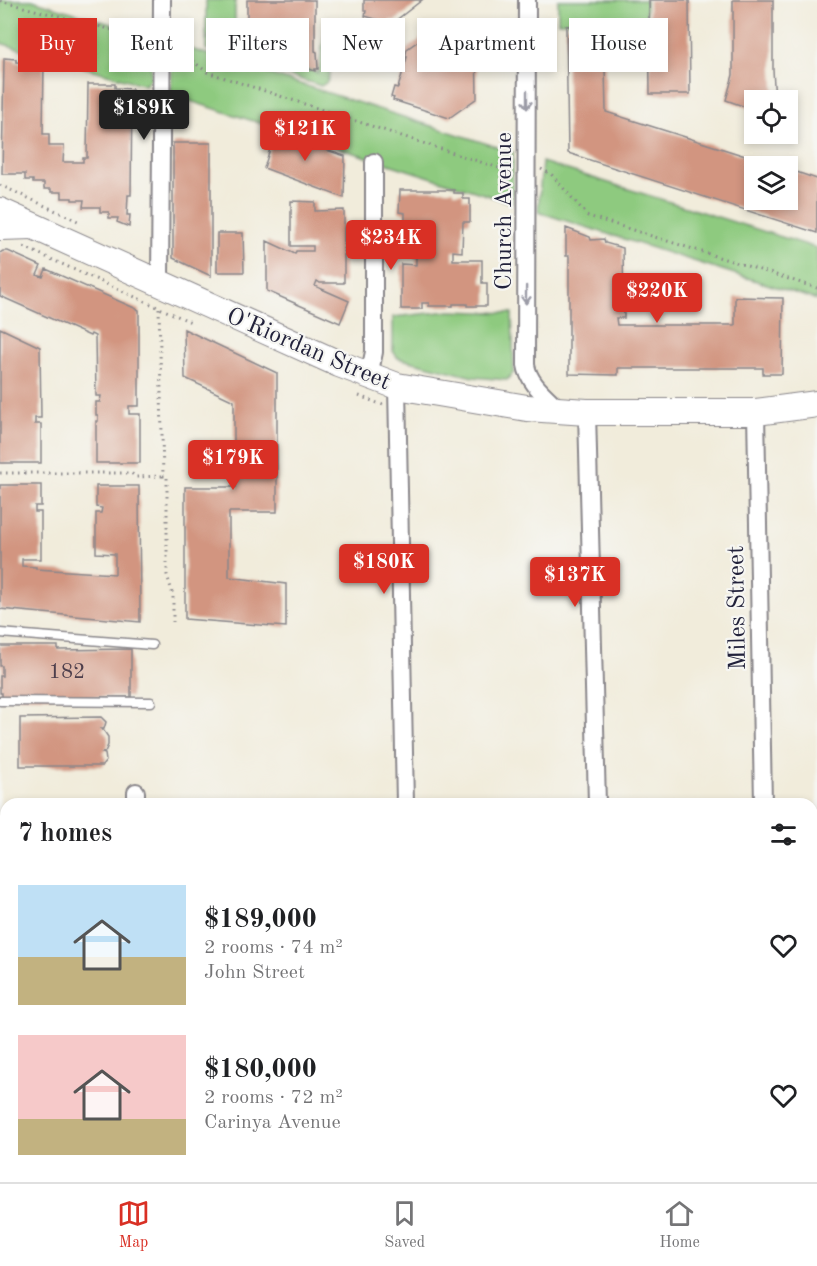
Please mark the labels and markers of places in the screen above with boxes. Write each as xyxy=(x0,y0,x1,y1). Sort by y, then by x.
pin: $189K xyxy=(102,90,186,141)
pin: $121K xyxy=(263,111,347,162)
pin: $234K xyxy=(349,220,433,271)
pin: $220K xyxy=(615,273,699,324)
pin: $179K xyxy=(191,440,275,491)
pin: $180K xyxy=(342,544,426,595)
pin: $137K xyxy=(533,557,617,608)

